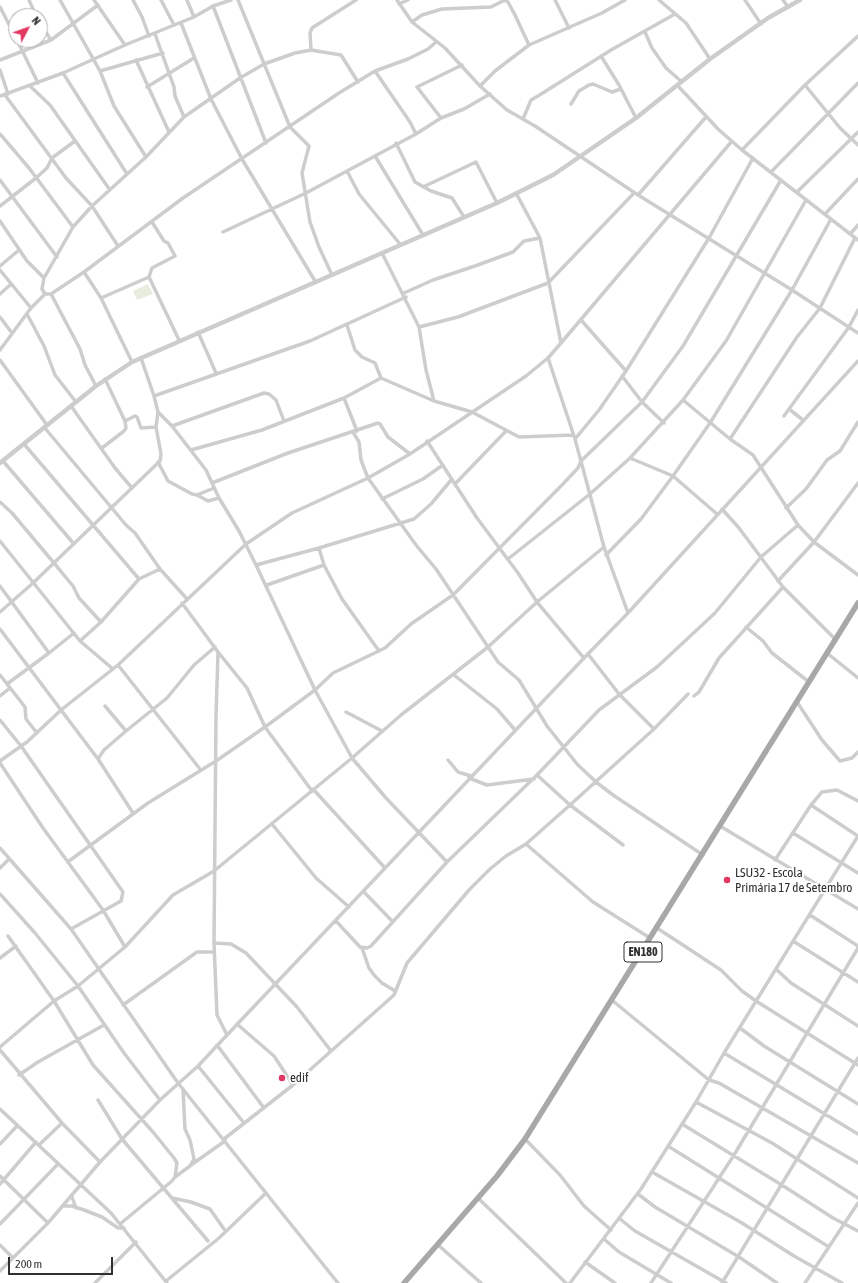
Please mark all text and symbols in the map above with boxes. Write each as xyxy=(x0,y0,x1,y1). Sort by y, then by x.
north arrow xyxy=(8,8,48,48)
text: N xyxy=(30,14,43,27)
place label: LSU32 - Escola Primária 17 de Setembro xyxy=(735,865,852,896)
marker: LSU32 - Escola Primária 17 de Setembro xyxy=(722,875,732,885)
road number: EN180 xyxy=(624,942,662,962)
place label: edif xyxy=(290,1070,309,1086)
marker: edif xyxy=(277,1073,287,1083)
scale bar xyxy=(10,1249,115,1275)
text: 200 m xyxy=(15,1257,42,1271)

